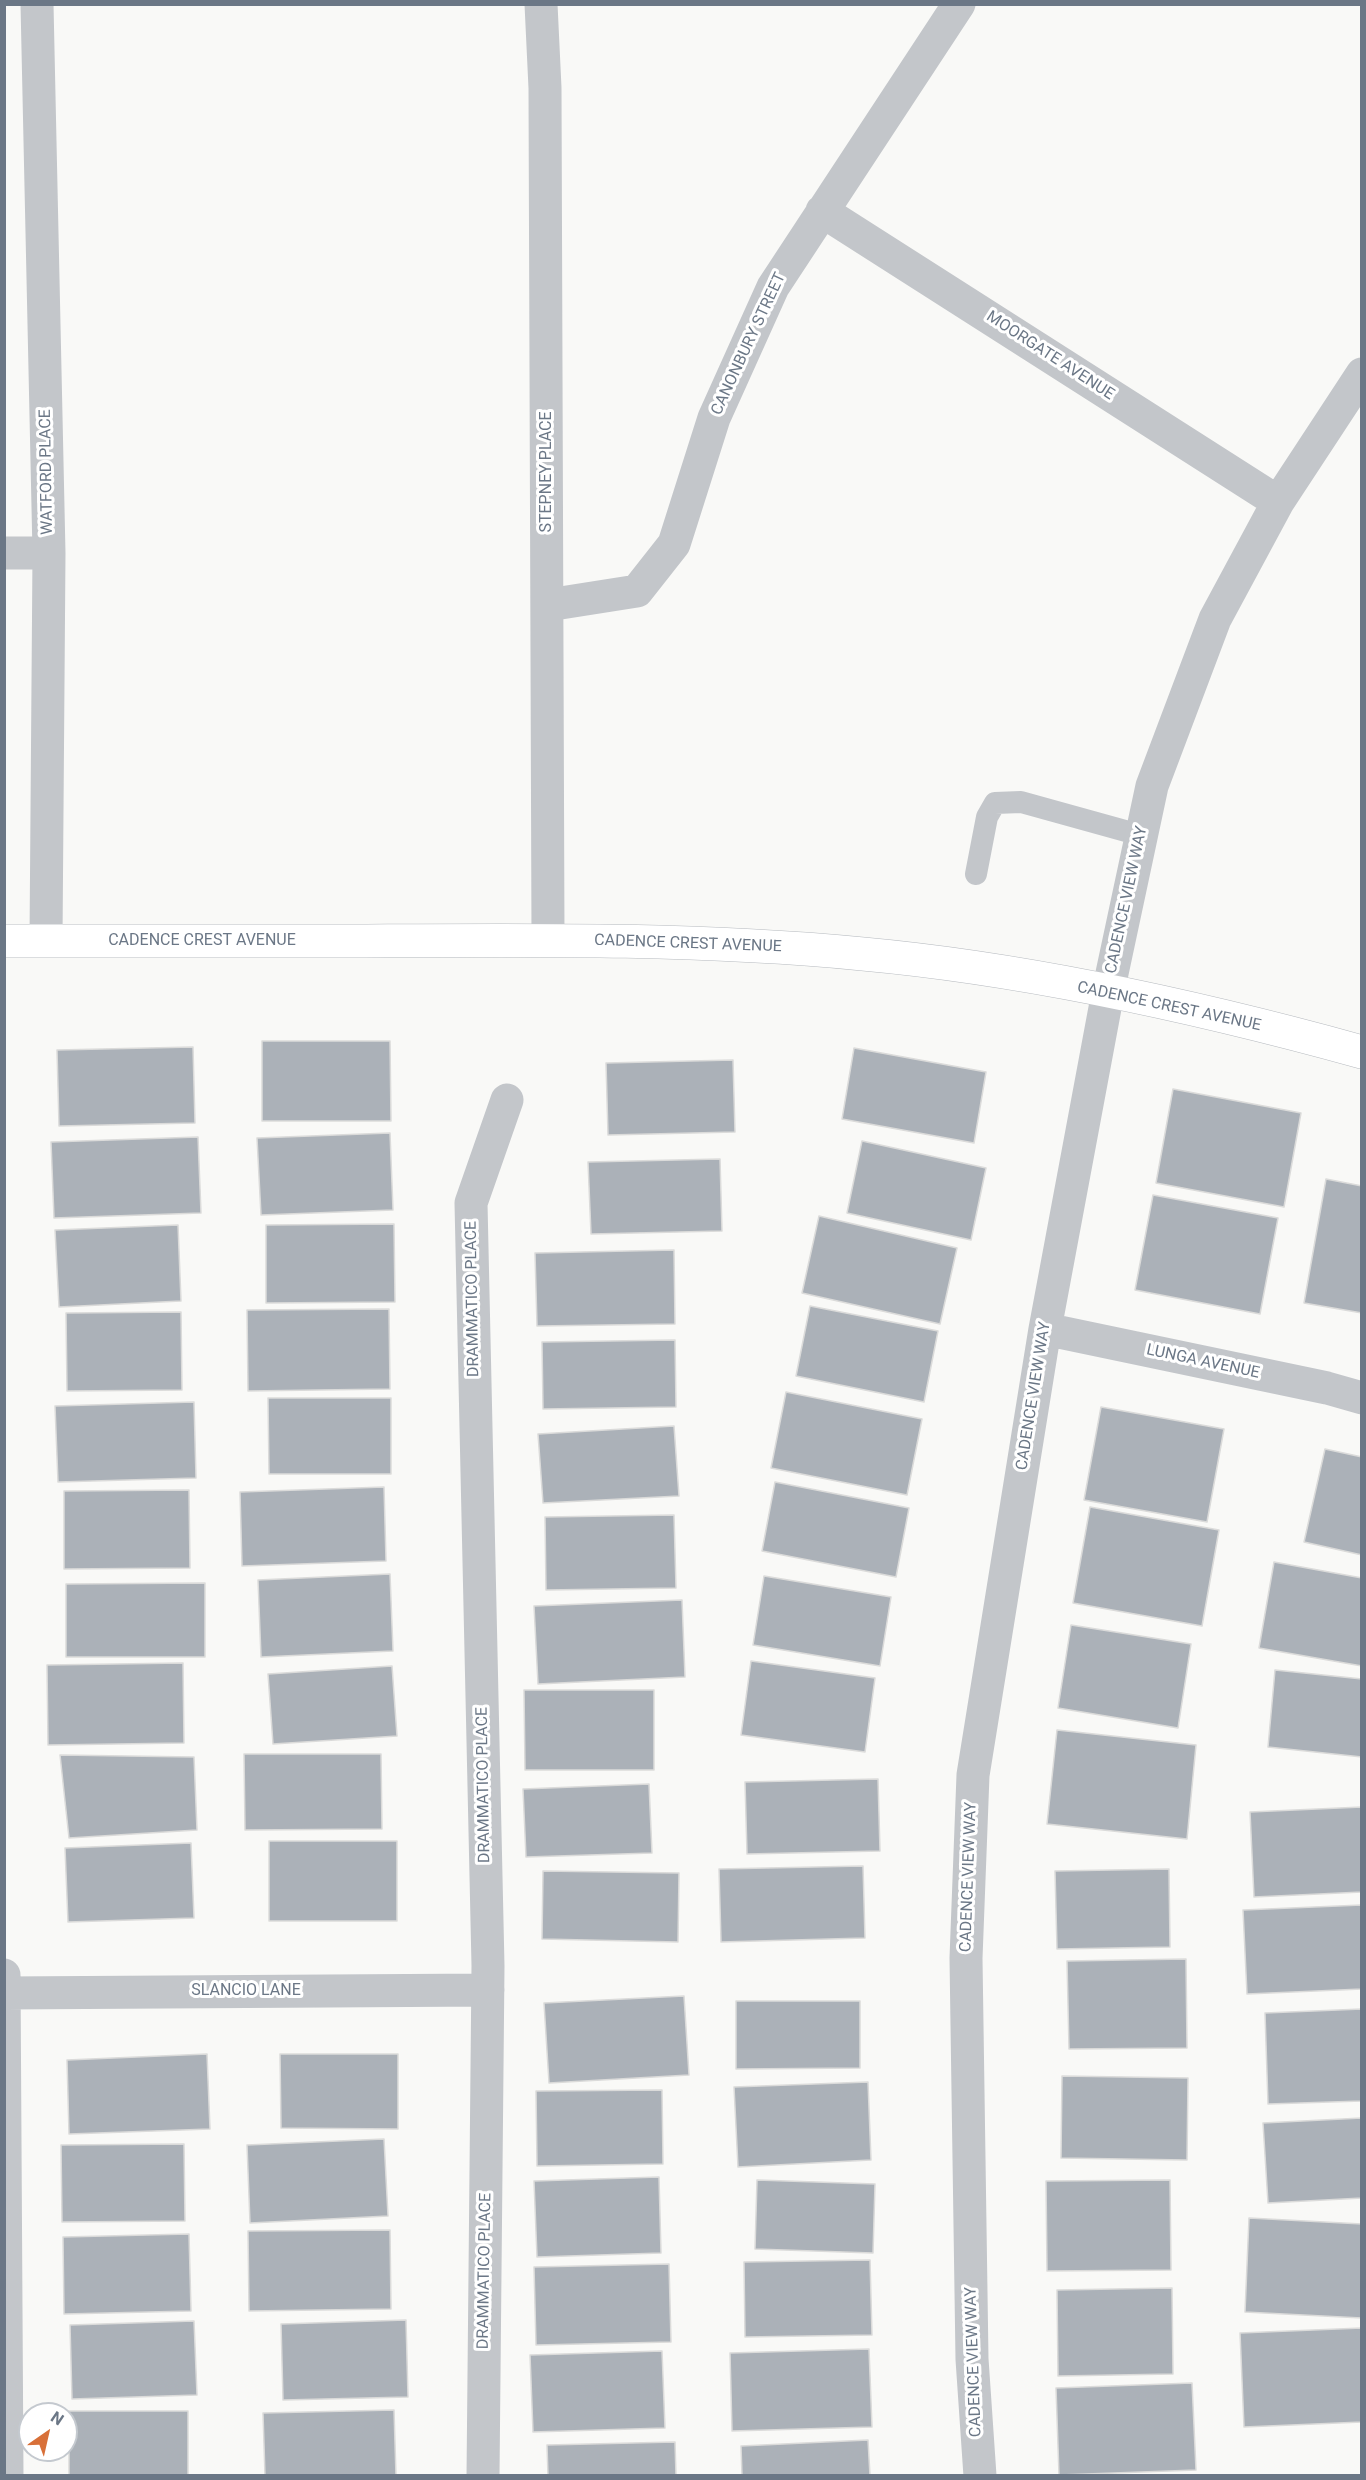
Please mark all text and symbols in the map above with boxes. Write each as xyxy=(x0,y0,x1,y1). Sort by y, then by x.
street label: CANONBURY STREET xyxy=(708,270,790,418)
street label: MOORGATE AVENUE xyxy=(982,307,1118,405)
street label: WATFORD PLACE xyxy=(36,409,58,535)
street label: STEPNEY PLACE xyxy=(537,411,557,533)
street label: CADENCE VIEW WAY xyxy=(1102,824,1152,976)
street label: CADENCE CREST AVENUE xyxy=(108,931,296,951)
street label: CADENCE CREST AVENUE xyxy=(594,931,782,957)
street label: CADENCE CREST AVENUE xyxy=(1075,978,1263,1036)
street label: DRAMMATICO PLACE xyxy=(462,1221,484,1377)
street label: CADENCE VIEW WAY xyxy=(1013,1320,1055,1472)
street label: LUNGA AVENUE xyxy=(1145,1341,1261,1383)
street label: DRAMMATICO PLACE xyxy=(473,1707,495,1863)
street label: CADENCE VIEW WAY xyxy=(957,1802,981,1952)
street label: SLANCIO LANE xyxy=(191,1981,301,2001)
street label: DRAMMATICO PLACE xyxy=(474,2193,496,2349)
street label: CADENCE VIEW WAY xyxy=(962,2287,986,2437)
north arrow xyxy=(18,2402,78,2462)
text: N xyxy=(47,2407,67,2429)

